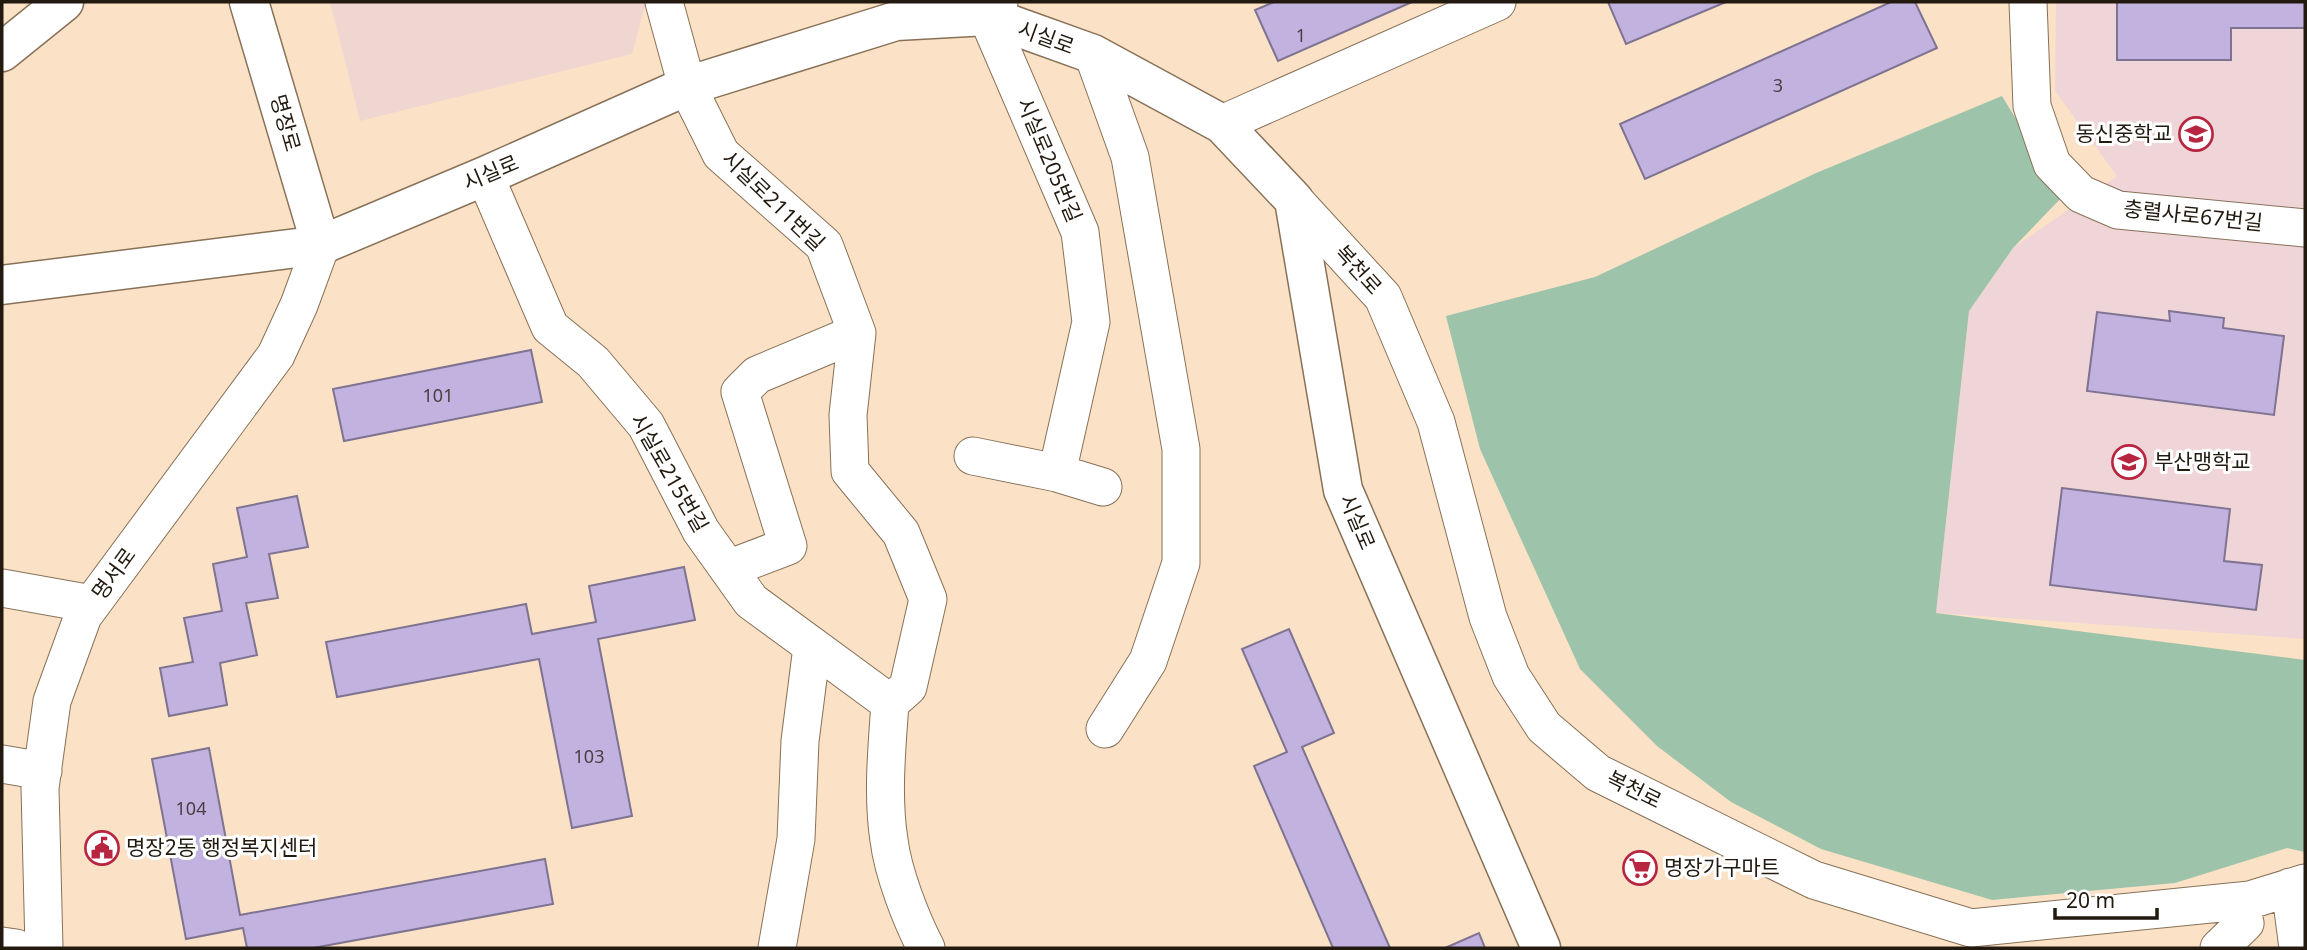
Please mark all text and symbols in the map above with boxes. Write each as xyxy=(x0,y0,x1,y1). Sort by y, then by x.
street label: 시실로 xyxy=(1014,14,1078,60)
house number: 1 xyxy=(1296,23,1306,47)
house number: 3 xyxy=(1773,73,1783,97)
street label: 명장로 xyxy=(265,91,307,154)
street label: 시실로205번길 xyxy=(1011,93,1089,226)
school or university icon: 동신중학교 xyxy=(2177,115,2215,153)
place label: 동신중학교 xyxy=(2075,119,2172,147)
street label: 시실로211번길 xyxy=(716,144,831,256)
street label: 시실로 xyxy=(458,148,523,196)
street label: 충렬사로67번길 xyxy=(2122,194,2264,236)
street label: 복천로 xyxy=(1329,238,1389,300)
house number: 101 xyxy=(423,383,453,407)
street label: 시실로215번길 xyxy=(625,408,715,537)
school or university icon: 부산맹학교 xyxy=(2110,443,2148,481)
place label: 부산맹학교 xyxy=(2154,447,2251,475)
street label: 시실로 xyxy=(1334,489,1382,554)
street label: 명서로 xyxy=(85,542,142,605)
house number: 103 xyxy=(574,744,604,768)
street label: 복천로 xyxy=(1602,764,1667,814)
house number: 104 xyxy=(176,796,206,820)
public building icon: 명장2동 행정복지센터 xyxy=(83,829,121,867)
place label: 명장2동 행정복지센터 xyxy=(126,833,317,861)
supermarket icon: 명장가구마트 xyxy=(1621,849,1659,887)
place label: 명장가구마트 xyxy=(1664,853,1780,881)
scale bar xyxy=(2055,876,2156,920)
text: 20 m xyxy=(2066,886,2115,914)

